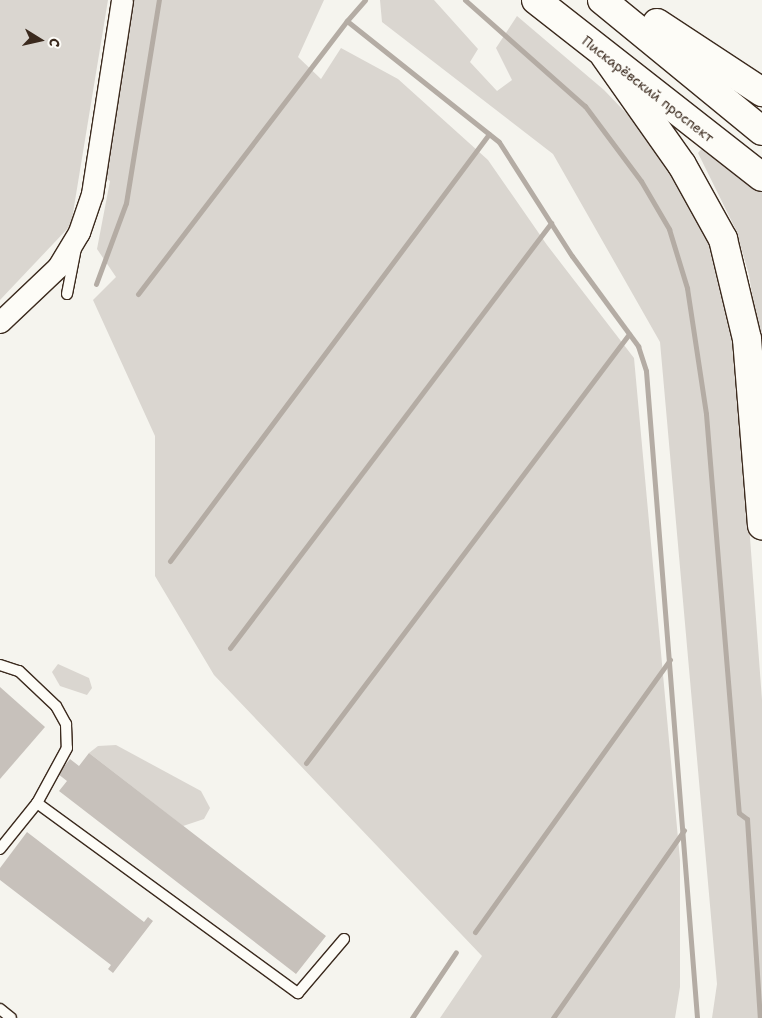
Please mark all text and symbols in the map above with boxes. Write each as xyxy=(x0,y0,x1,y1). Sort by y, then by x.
north arrow xyxy=(15,15,65,65)
street label: Пискарёвский проспект xyxy=(579,32,717,146)
text: С xyxy=(45,37,64,48)

